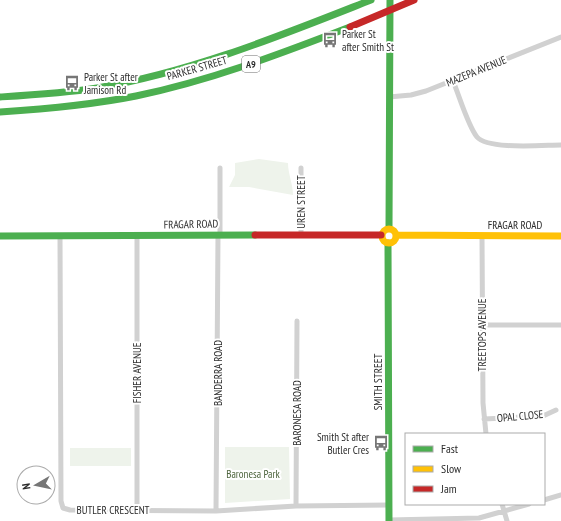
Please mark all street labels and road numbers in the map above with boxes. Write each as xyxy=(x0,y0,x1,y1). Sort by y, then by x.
street label: MAZEPA AVENUE xyxy=(444,52,508,89)
street label: PARKER STREET xyxy=(165,53,229,83)
road number: A9 xyxy=(242,56,260,72)
street label: UREN STREET xyxy=(294,175,308,229)
street label: FRAGAR ROAD xyxy=(164,217,219,231)
street label: FRAGAR ROAD xyxy=(488,218,542,232)
street label: TREETOPS AVENUE xyxy=(475,298,489,371)
street label: BANDERRA ROAD xyxy=(211,340,225,406)
street label: FISHER AVENUE xyxy=(130,342,144,403)
street label: SMITH STREET xyxy=(371,354,385,410)
street label: BARONESA ROAD xyxy=(290,380,304,446)
street label: OPAL CLOSE xyxy=(496,407,544,425)
street label: BUTLER CRESCENT xyxy=(76,503,150,517)

